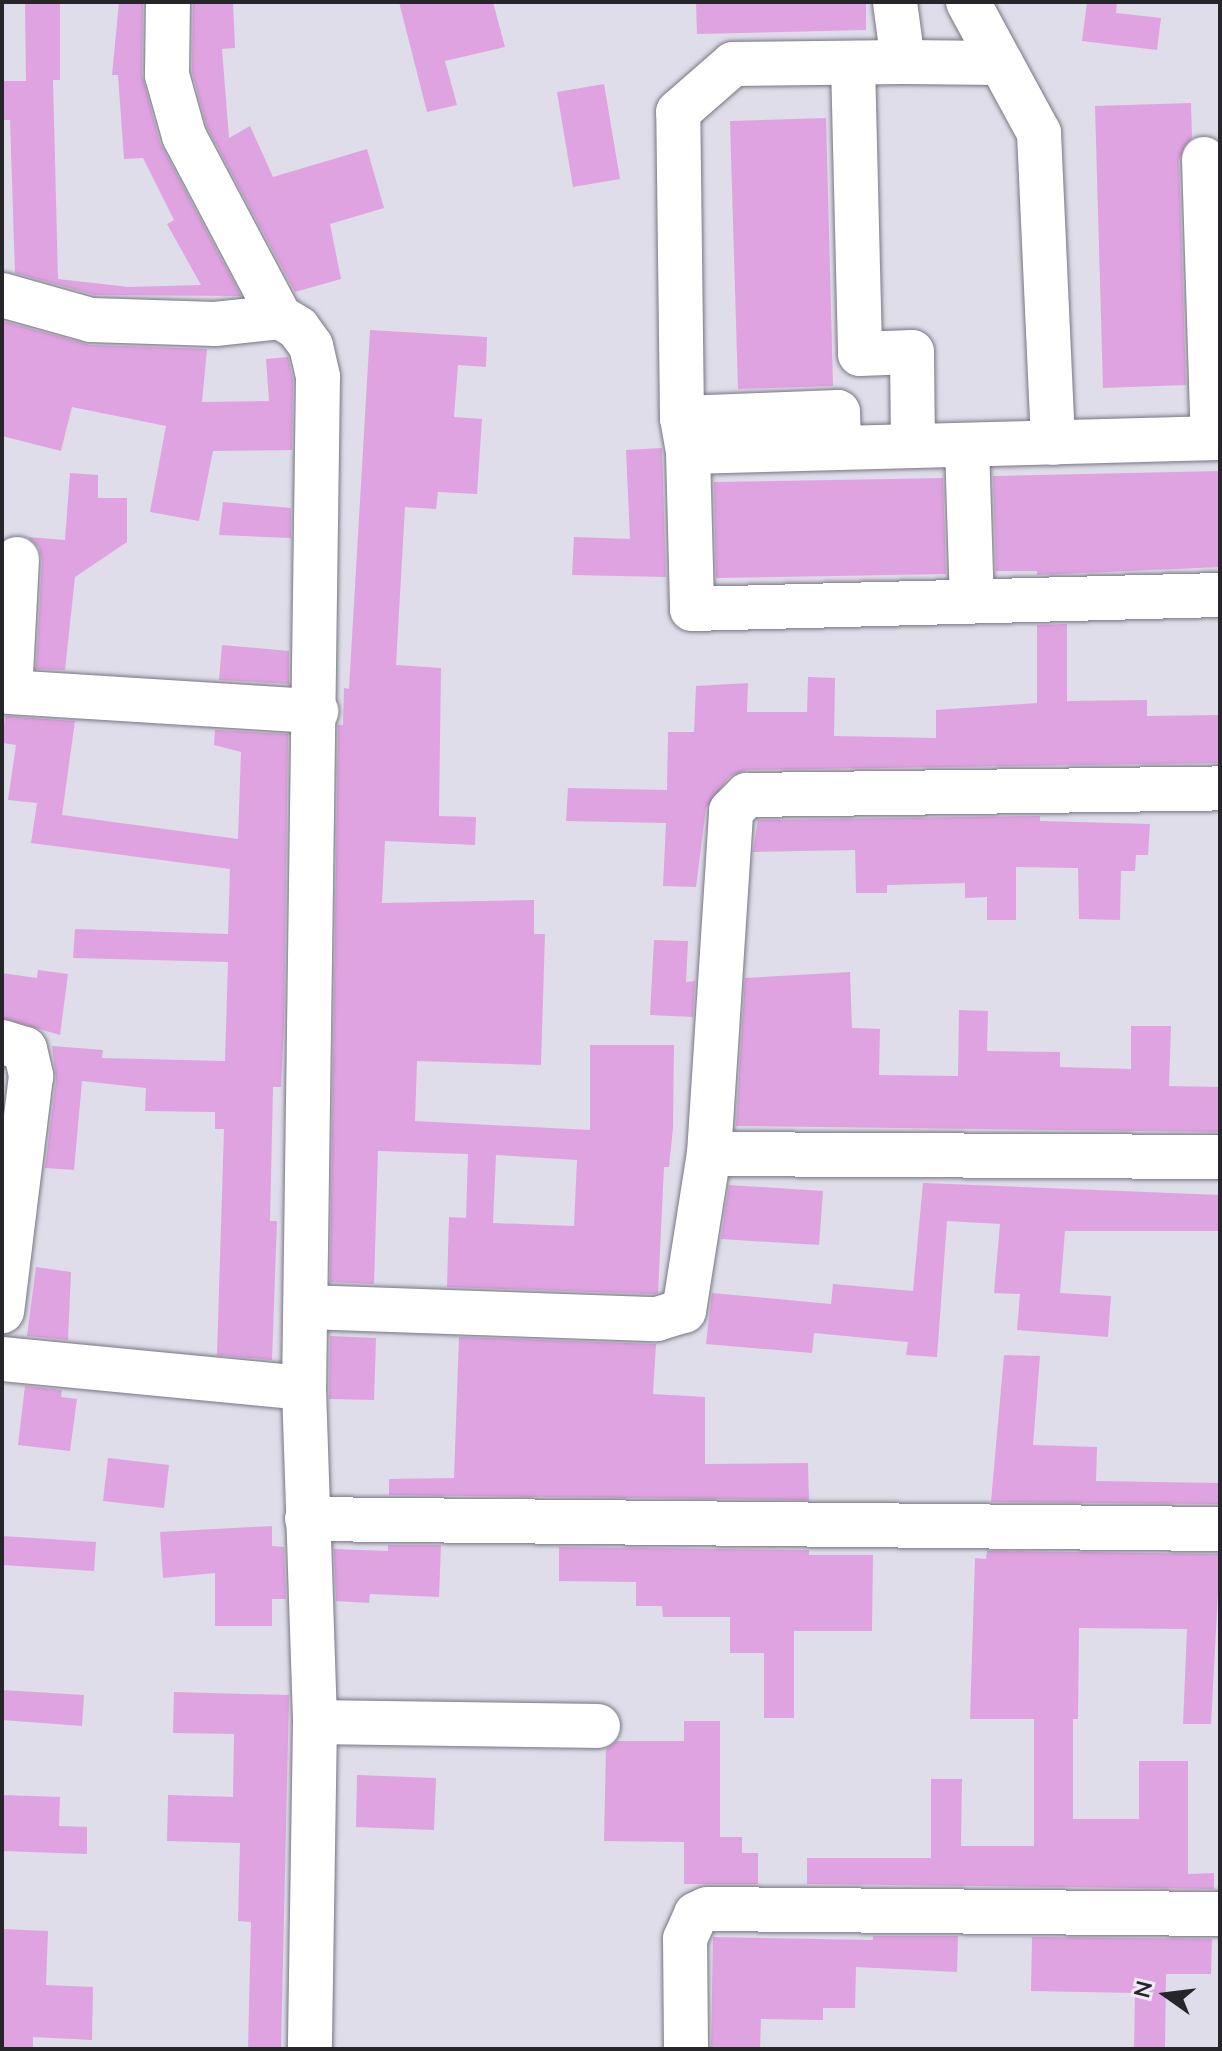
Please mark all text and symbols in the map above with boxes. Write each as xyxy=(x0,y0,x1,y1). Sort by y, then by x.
north arrow xyxy=(1126,1955,1206,2035)
text: N xyxy=(1127,1978,1158,2001)

